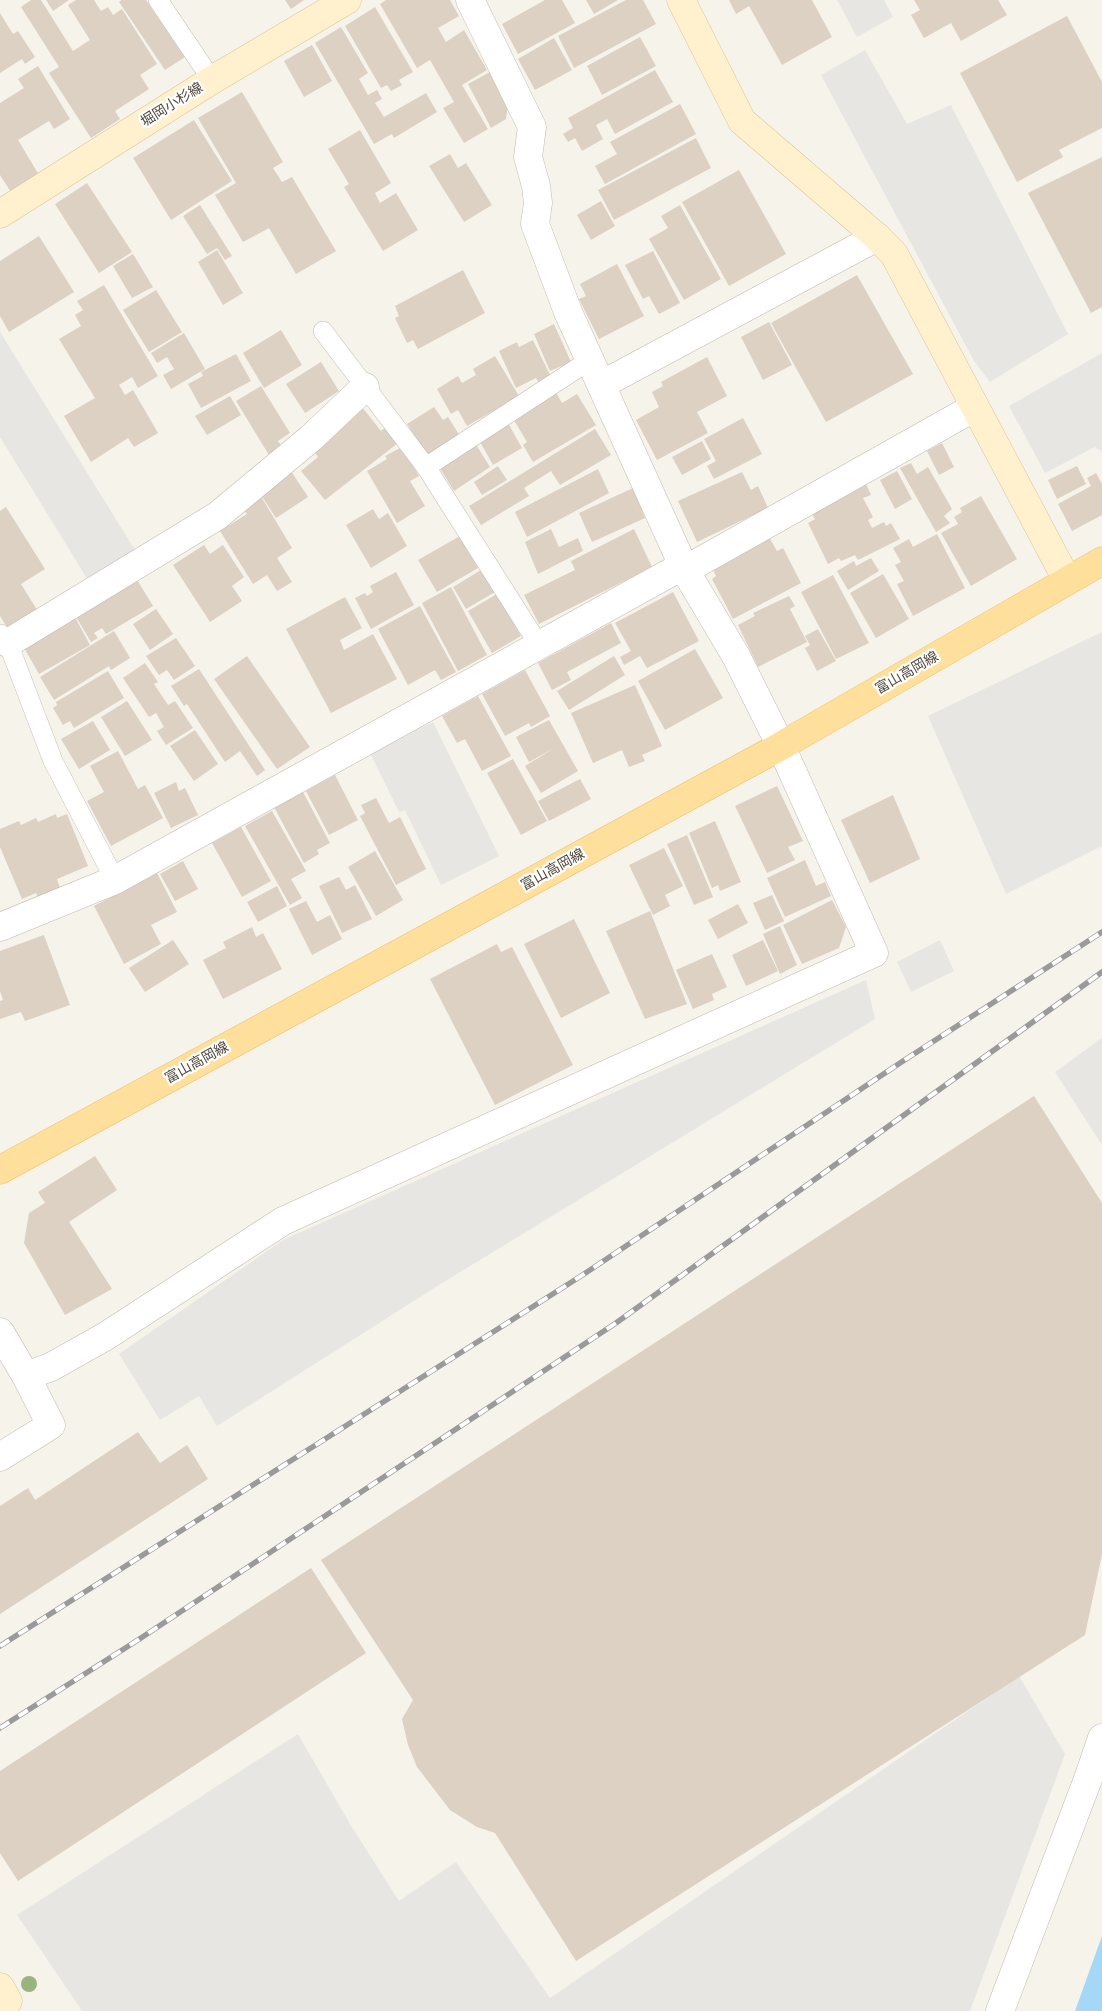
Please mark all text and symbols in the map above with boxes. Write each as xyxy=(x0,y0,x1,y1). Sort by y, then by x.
street label: 堀岡小杉線 xyxy=(138,79,206,131)
street label: 富山高岡線 xyxy=(872,648,942,698)
street label: 富山高岡線 xyxy=(518,846,588,894)
street label: 富山高岡線 xyxy=(162,1039,232,1087)

